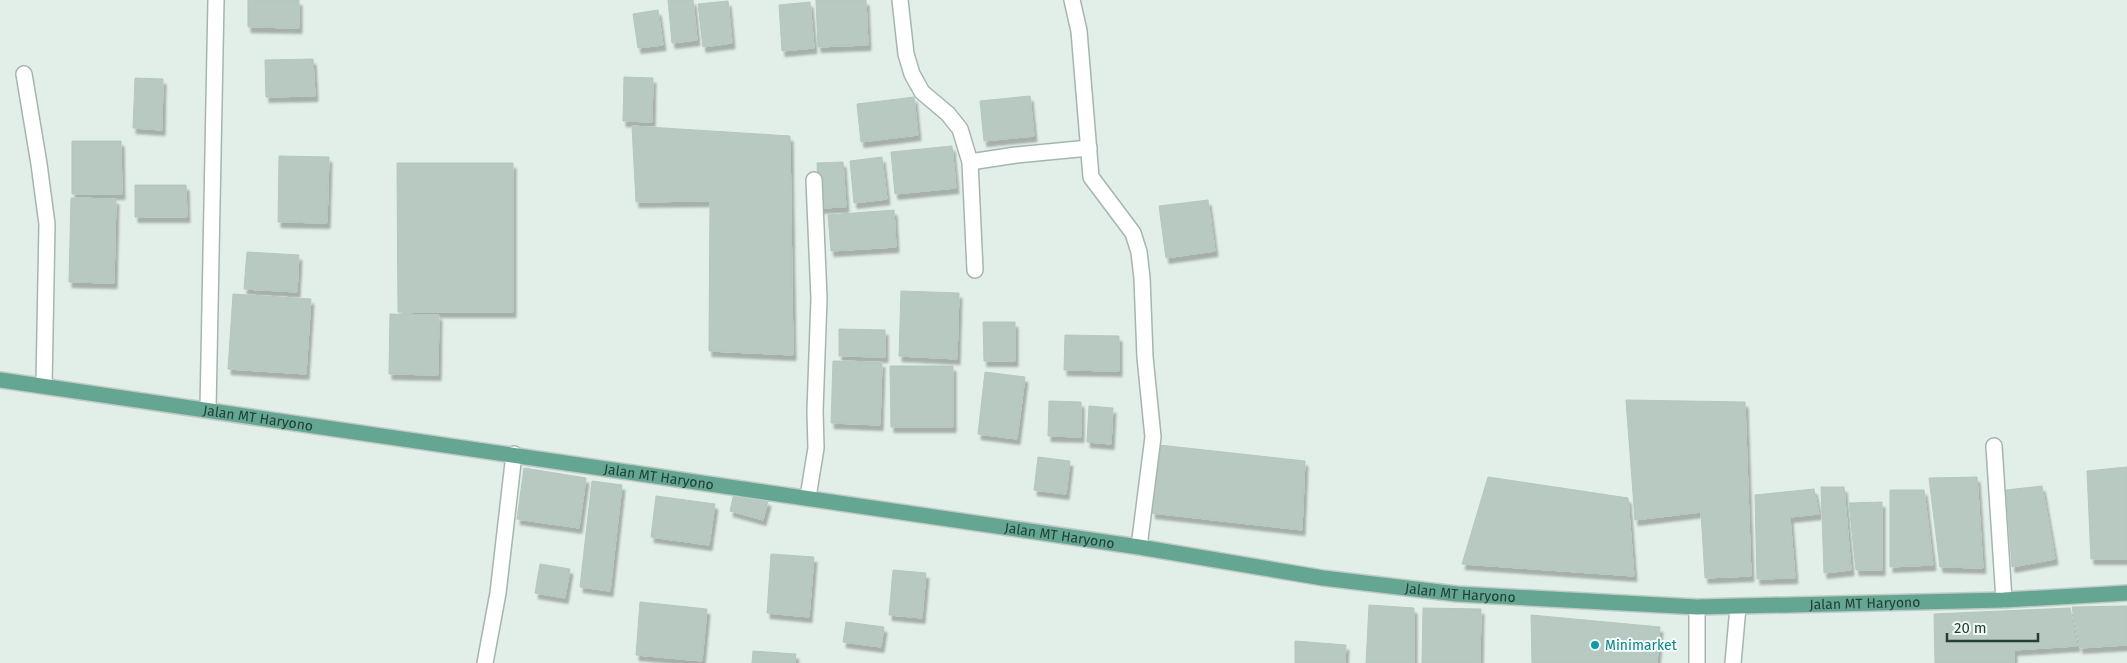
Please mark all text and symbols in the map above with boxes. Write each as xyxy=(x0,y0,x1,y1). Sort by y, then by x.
street label: Jalan MT Haryono xyxy=(202,402,314,435)
street label: Jalan MT Haryono xyxy=(603,461,715,494)
street label: Jalan MT Haryono xyxy=(1003,519,1116,552)
street label: Jalan MT Haryono xyxy=(1404,580,1516,606)
street label: Jalan MT Haryono xyxy=(1809,594,1921,613)
scale bar xyxy=(1947,610,2038,642)
text: 20 m xyxy=(1954,619,1987,637)
place label: Minimarket xyxy=(1605,637,1678,654)
marker: Minimarket xyxy=(1589,639,1601,651)

